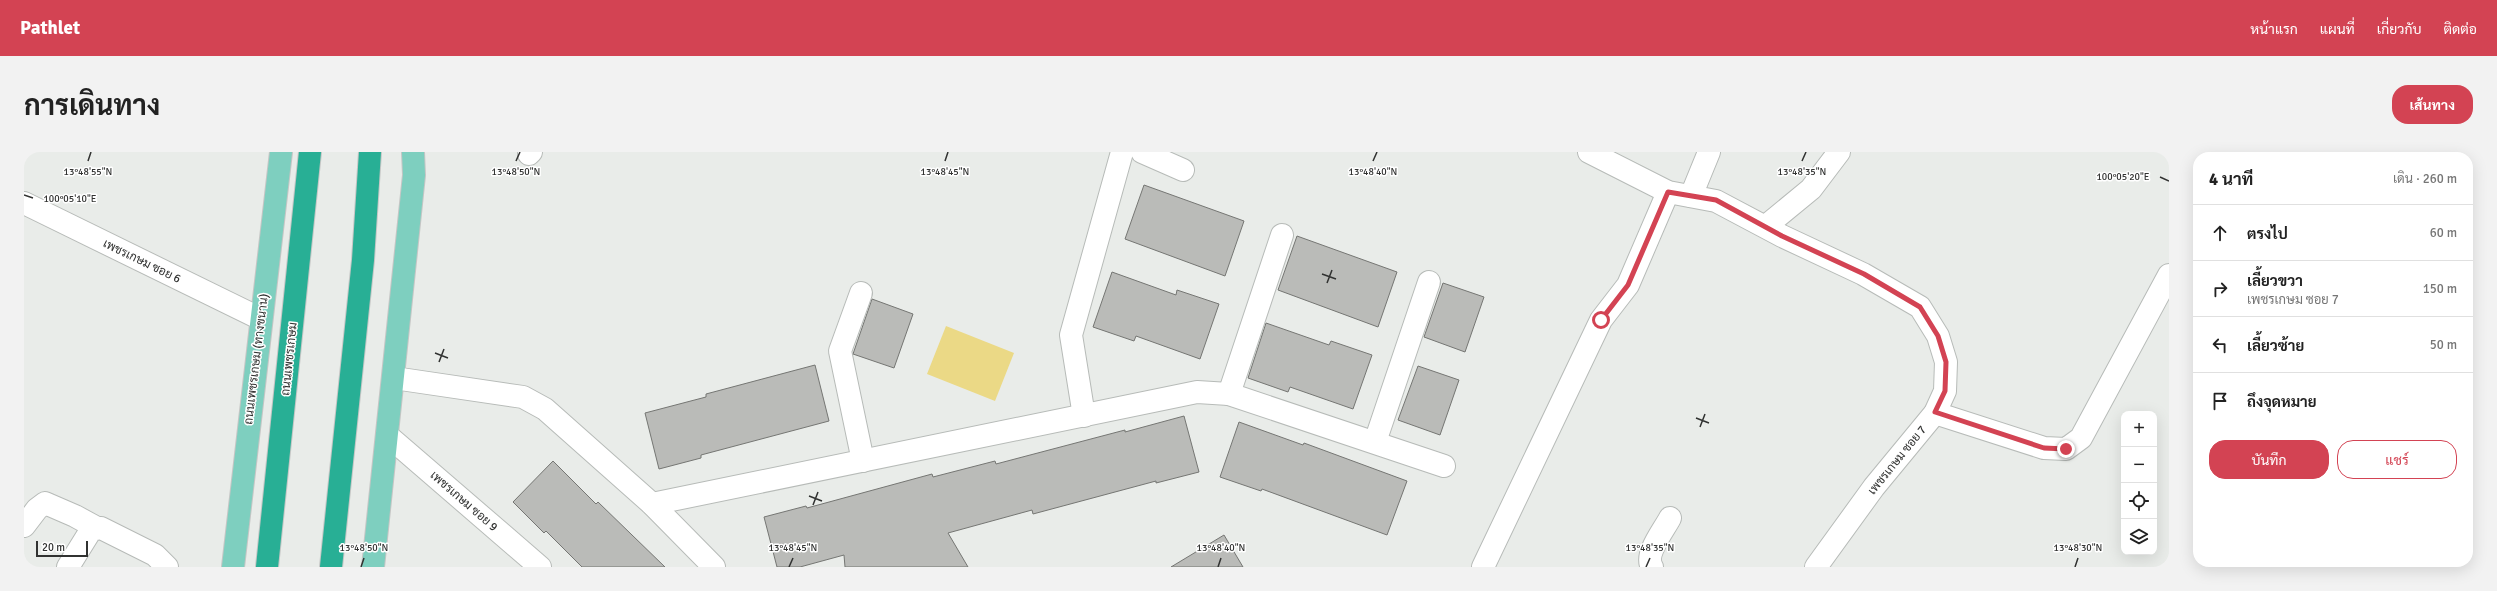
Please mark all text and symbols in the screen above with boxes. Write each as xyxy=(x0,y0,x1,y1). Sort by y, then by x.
text: Pathlet xyxy=(20,16,80,40)
text: หน้าแรก xyxy=(2250,21,2298,38)
text: แผนที่ xyxy=(2320,21,2355,38)
text: เกี่ยวกับ xyxy=(2377,21,2421,38)
text: ติดต่อ xyxy=(2443,21,2477,38)
button: เส้นทาง xyxy=(2392,85,2473,124)
text: การเดินทาง xyxy=(24,89,160,123)
text: 13°48'55"N xyxy=(64,166,112,178)
text: 13°48'50"N xyxy=(492,166,540,178)
text: 13°48'45"N xyxy=(921,166,969,178)
text: 13°48'40"N xyxy=(1349,166,1397,178)
text: 13°48'35"N xyxy=(1778,166,1826,178)
text: 4 นาที xyxy=(2209,169,2253,190)
text: 100°05'20"E xyxy=(2096,171,2150,183)
text: เดิน · 260 m xyxy=(2393,171,2457,187)
text: 100°05'10"E xyxy=(43,193,97,205)
icon: ahead xyxy=(2209,222,2231,244)
text: ตรงไป xyxy=(2247,225,2288,243)
text: 60 m xyxy=(2430,225,2457,241)
street label: เพชรเกษม ซอย 6 xyxy=(100,236,183,287)
text: เลี้ยวขวา xyxy=(2247,272,2303,290)
icon: right xyxy=(2209,278,2231,300)
text: 150 m xyxy=(2423,281,2457,297)
text: เพชรเกษม ซอย 7 xyxy=(2247,292,2339,308)
street label: ถนนเพชรเกษม (ทางขนาน) xyxy=(241,293,272,425)
route start xyxy=(1592,311,1610,329)
street label: ถนนเพชรเกษม xyxy=(278,322,301,397)
icon: left xyxy=(2209,334,2231,356)
text: เลี้ยวซ้าย xyxy=(2247,337,2304,355)
text: 50 m xyxy=(2430,337,2457,353)
icon: arrive xyxy=(2209,390,2231,412)
text: ถึงจุดหมาย xyxy=(2247,393,2317,411)
map controls xyxy=(2121,411,2157,555)
button: + xyxy=(2121,411,2157,447)
street label: เพชรเกษม ซอย 7 xyxy=(1865,423,1930,498)
route end xyxy=(2057,440,2075,458)
button: บันทึก xyxy=(2209,440,2329,479)
button: แชร์ xyxy=(2337,440,2457,479)
button: − xyxy=(2121,447,2157,483)
street label: เพชรเกษม ซอย 9 xyxy=(427,468,501,535)
button: locate xyxy=(2121,483,2157,519)
button: layers xyxy=(2121,519,2157,555)
scale bar xyxy=(36,539,88,558)
text: 20 m xyxy=(42,541,65,554)
text: 13°48'50"N xyxy=(340,542,388,554)
text: 13°48'45"N xyxy=(769,542,817,554)
text: 13°48'40"N xyxy=(1197,542,1245,554)
text: 13°48'35"N xyxy=(1626,542,1674,554)
text: 13°48'30"N xyxy=(2054,542,2102,554)

